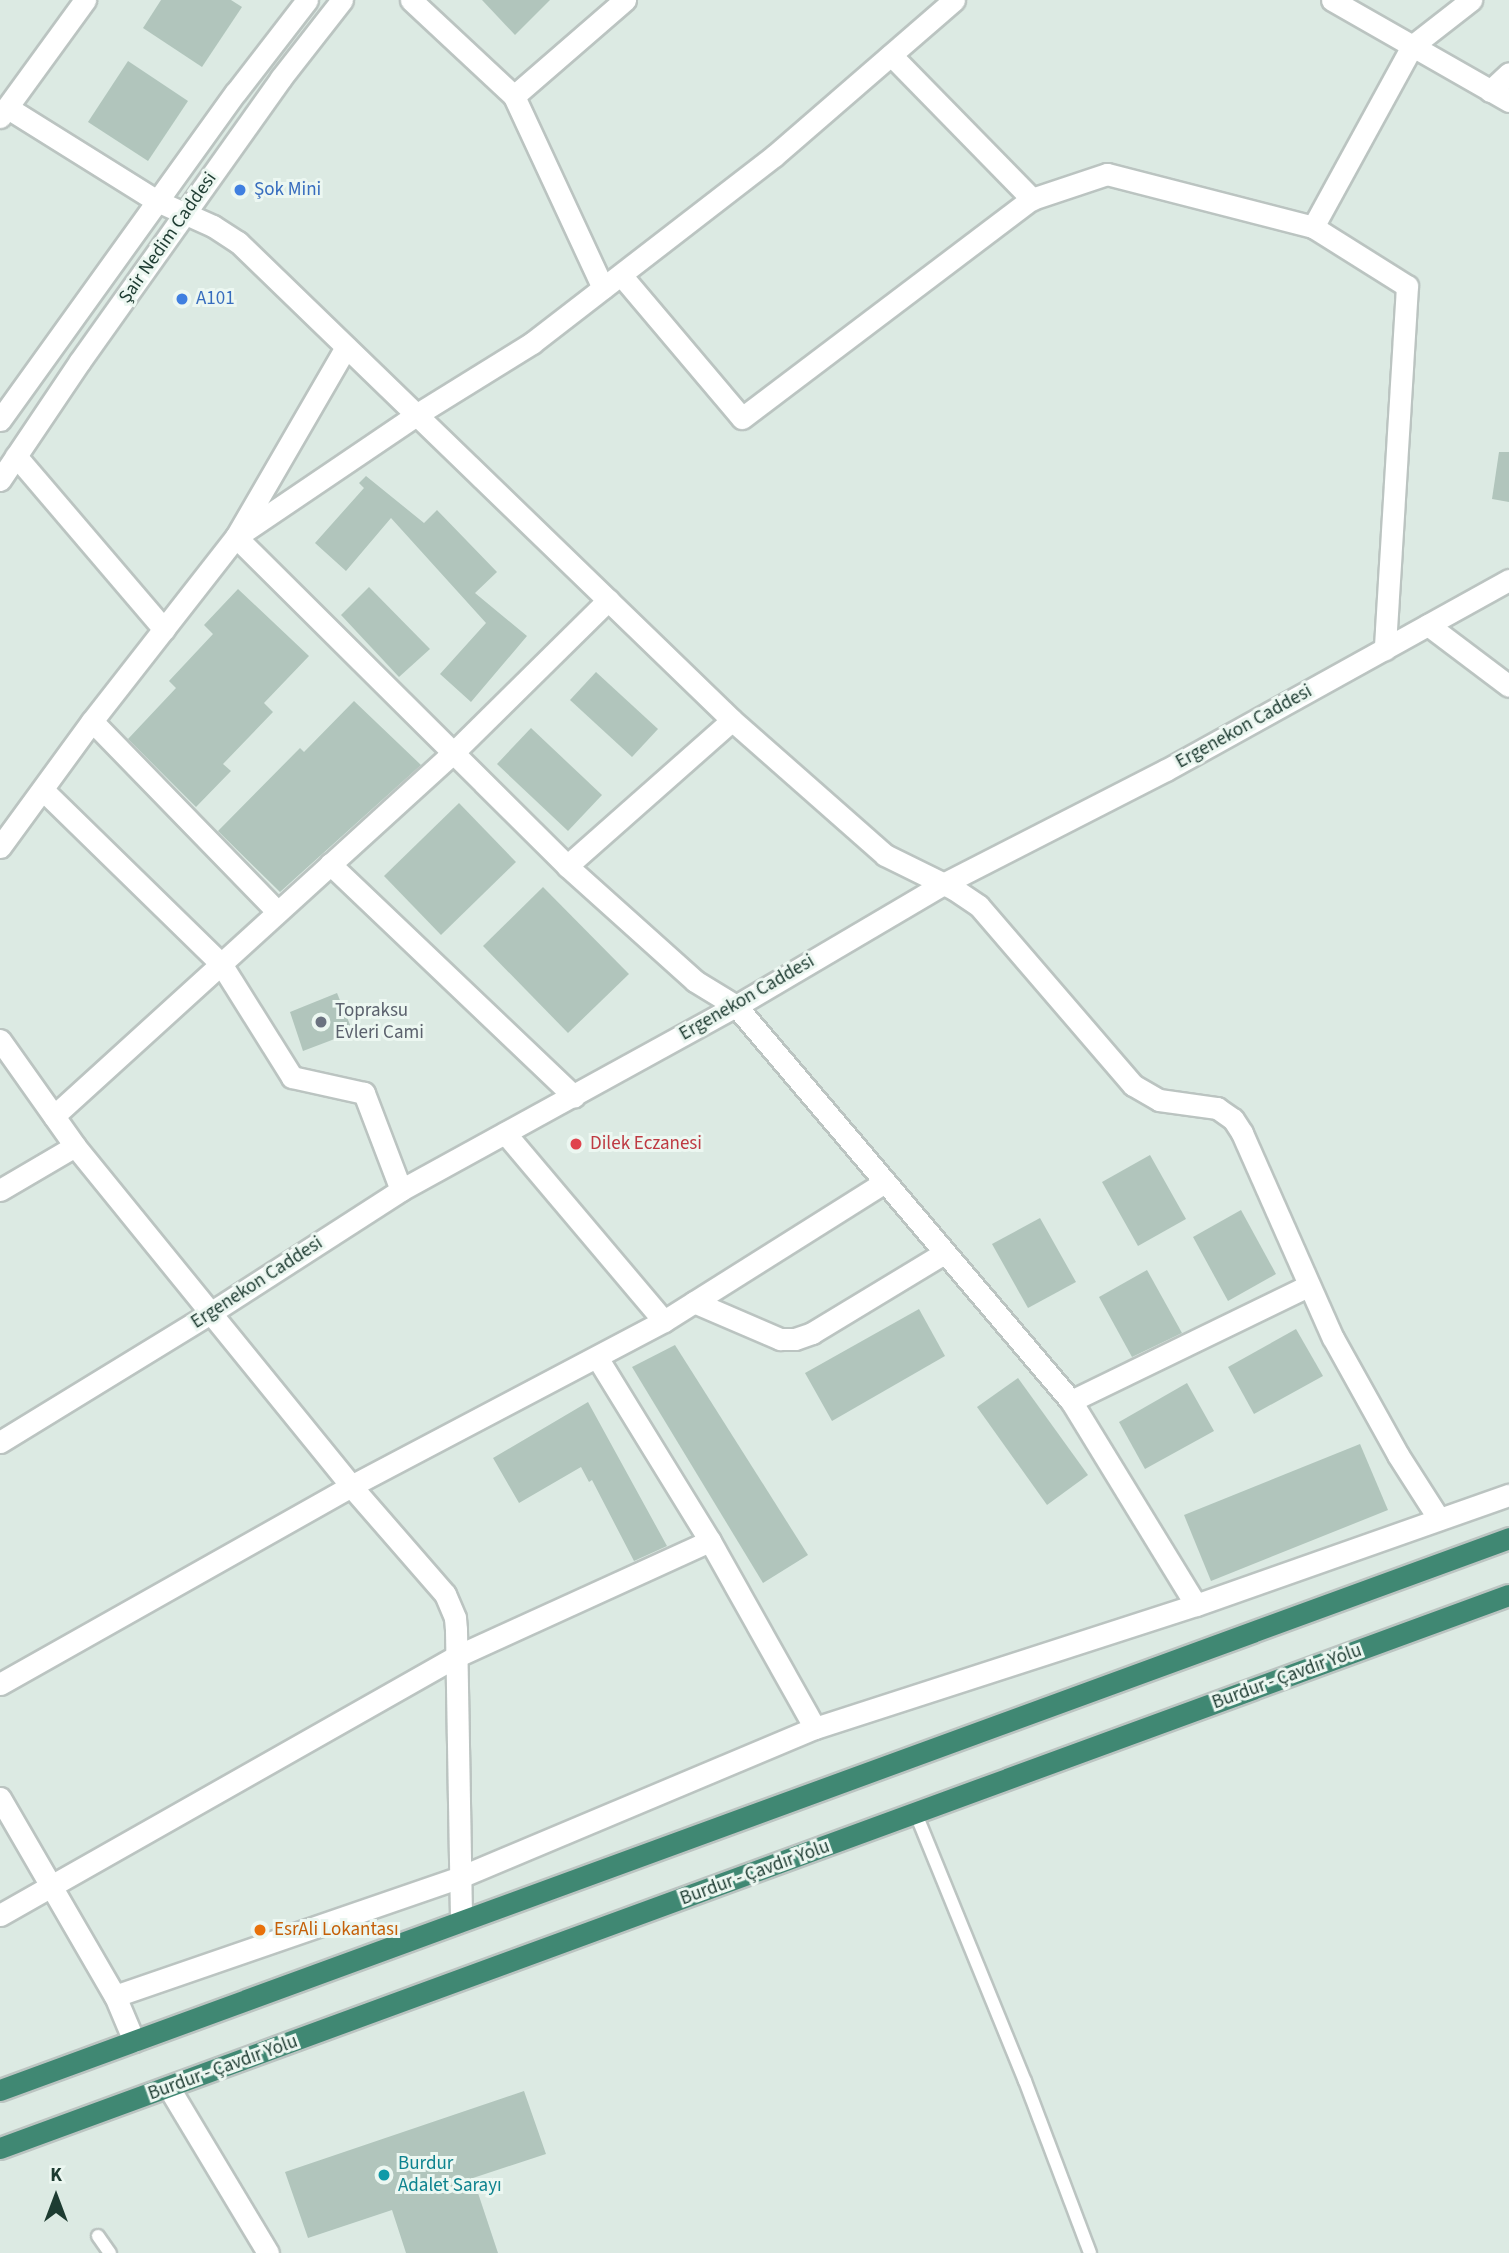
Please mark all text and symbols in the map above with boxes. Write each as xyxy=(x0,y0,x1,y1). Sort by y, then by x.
street label: Şair Nedim Caddesi xyxy=(114,168,222,308)
place label: Şok Mini xyxy=(254,179,321,201)
marker: Şok Mini xyxy=(232,182,248,198)
place label: A101 xyxy=(196,288,235,310)
marker: A101 xyxy=(174,291,190,307)
street label: Ergenekon Caddesi xyxy=(1172,680,1316,774)
street label: Ergenekon Caddesi xyxy=(675,950,819,1046)
place label: Topraksu Evleri Cami xyxy=(335,1000,424,1044)
marker: Topraksu Evleri Cami xyxy=(313,1014,329,1030)
place label: Dilek Eczanesi xyxy=(590,1133,702,1155)
marker: Dilek Eczanesi xyxy=(568,1136,584,1152)
street label: Ergenekon Caddesi xyxy=(187,1232,327,1334)
street label: Burdur - Çavdır Yolu xyxy=(1209,1639,1365,1715)
street label: Burdur - Çavdır Yolu xyxy=(677,1835,833,1911)
place label: EsrAli Lokantası xyxy=(274,1919,399,1941)
marker: EsrAli Lokantası xyxy=(252,1922,268,1938)
street label: Burdur - Çavdır Yolu xyxy=(145,2030,301,2106)
place label: Burdur Adalet Sarayı xyxy=(398,2153,502,2197)
north arrow xyxy=(21,2162,91,2232)
text: K xyxy=(50,2162,62,2189)
marker: Burdur Adalet Sarayı xyxy=(376,2167,392,2183)

